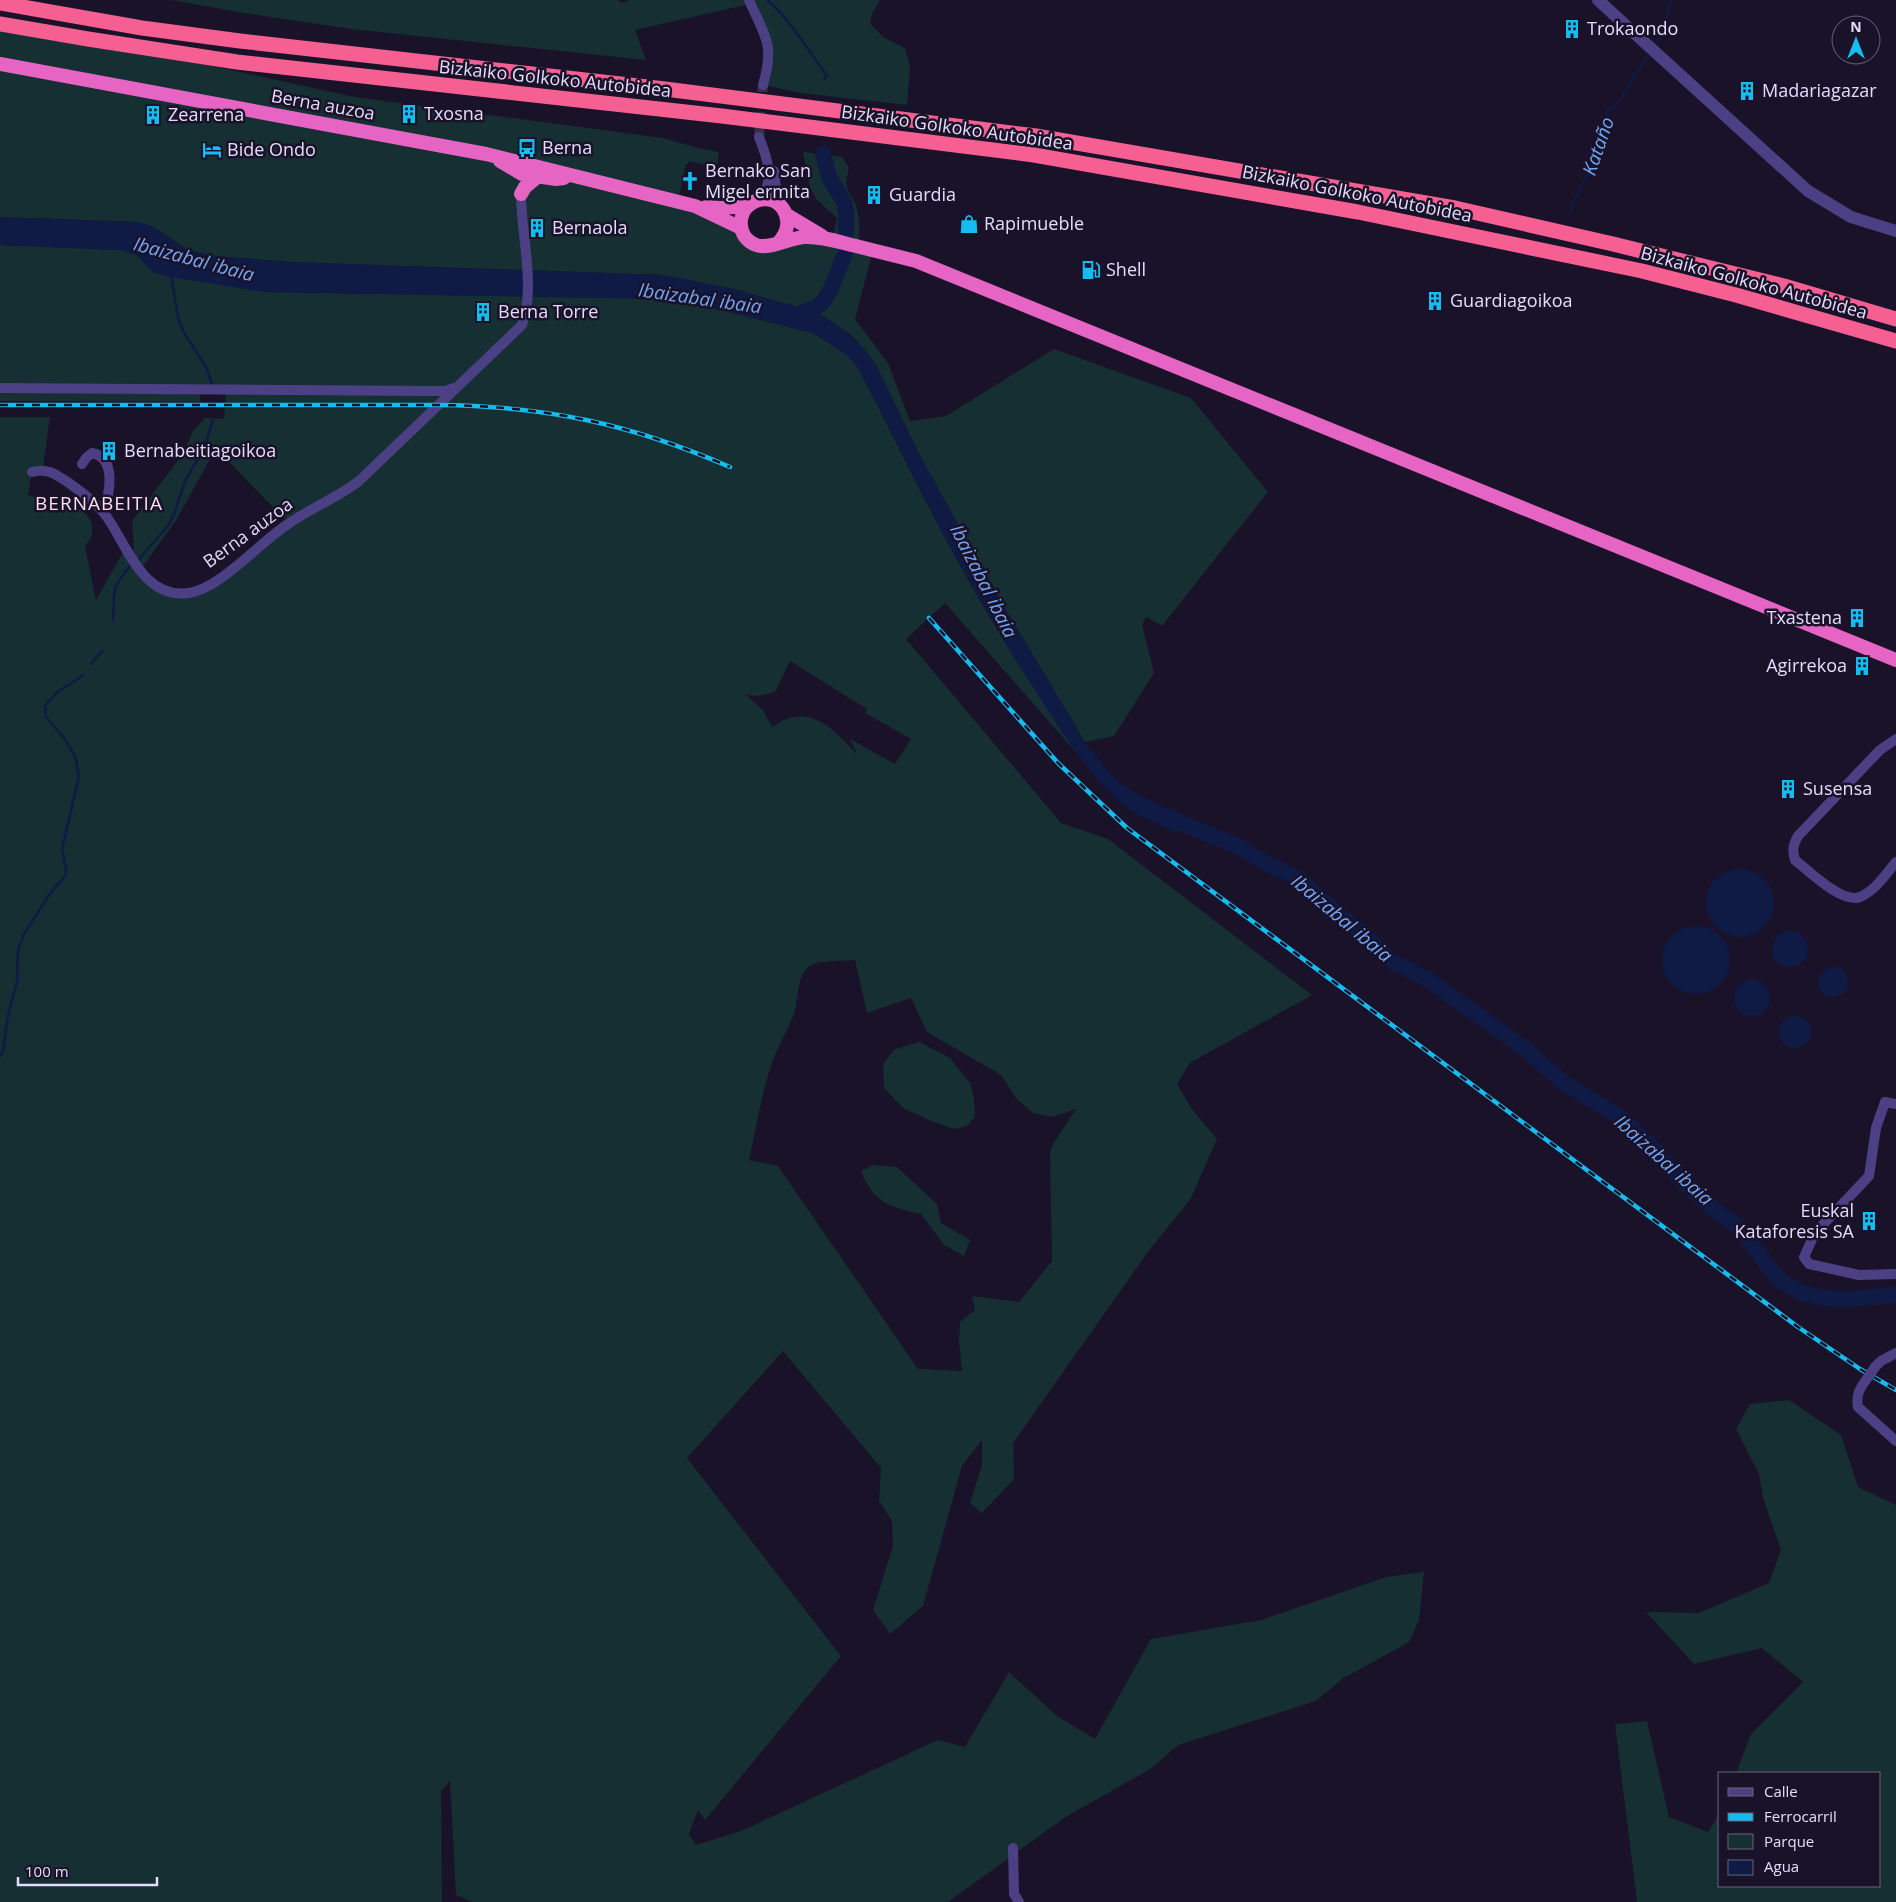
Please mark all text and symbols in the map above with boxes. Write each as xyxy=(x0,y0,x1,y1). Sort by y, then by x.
north arrow xyxy=(1831,15,1881,65)
place label: Trokaondo xyxy=(1587,16,1678,40)
text: N xyxy=(1850,17,1862,36)
building icon: Trokaondo xyxy=(1561,18,1583,40)
street label: Bizkaiko Golkoko Autobidea xyxy=(438,54,673,102)
place label: Madariagazar xyxy=(1762,78,1877,102)
building icon: Madariagazar xyxy=(1736,80,1758,102)
street label: Berna auzoa xyxy=(269,83,377,125)
street label: Bizkaiko Golkoko Autobidea xyxy=(840,99,1074,155)
place label: Txosna xyxy=(424,101,484,125)
place label: Zearrena xyxy=(168,102,244,126)
building icon: Txosna xyxy=(398,103,420,125)
building icon: Zearrena xyxy=(142,104,164,126)
water label: Kataño xyxy=(1576,113,1620,179)
place label: Berna xyxy=(542,135,592,159)
place label: Bide Ondo xyxy=(227,137,316,161)
bus stop icon: Berna xyxy=(516,137,538,159)
hotel icon: Bide Ondo xyxy=(201,139,223,161)
place label: Bernako San Migel ermita xyxy=(705,158,811,203)
street label: Bizkaiko Golkoko Autobidea xyxy=(1240,159,1474,227)
church icon: Bernako San Migel ermita xyxy=(679,170,701,192)
place label: Guardia xyxy=(889,182,956,206)
building icon: Guardia xyxy=(863,184,885,206)
place label: Rapimueble xyxy=(984,211,1084,235)
shop icon: Rapimueble xyxy=(958,213,980,235)
place label: Bernaola xyxy=(552,215,628,239)
building icon: Bernaola xyxy=(526,217,548,239)
water label: Ibaizabal ibaia xyxy=(131,230,258,288)
street label: Bizkaiko Golkoko Autobidea xyxy=(1638,240,1870,324)
place label: Shell xyxy=(1106,257,1146,281)
fuel station icon: Shell xyxy=(1080,259,1102,281)
water label: Ibaizabal ibaia xyxy=(637,276,764,320)
place label: Guardiagoikoa xyxy=(1450,288,1572,312)
building icon: Guardiagoikoa xyxy=(1424,290,1446,312)
place label: Berna Torre xyxy=(498,299,598,323)
building icon: Berna Torre xyxy=(472,301,494,323)
place label: Bernabeitiagoikoa xyxy=(124,438,276,462)
building icon: Bernabeitiagoikoa xyxy=(98,440,120,462)
district label: BERNABEITIA xyxy=(35,490,163,516)
street label: Berna auzoa xyxy=(198,492,297,573)
water label: Ibaizabal ibaia xyxy=(944,520,1024,643)
place label: Txastena xyxy=(1767,605,1842,629)
building icon: Txastena xyxy=(1846,607,1868,629)
place label: Agirrekoa xyxy=(1766,653,1847,677)
building icon: Agirrekoa xyxy=(1851,655,1873,677)
place label: Susensa xyxy=(1803,776,1872,800)
building icon: Susensa xyxy=(1777,778,1799,800)
water label: Ibaizabal ibaia xyxy=(1286,868,1398,968)
water label: Ibaizabal ibaia xyxy=(1609,1109,1719,1211)
place label: Euskal Kataforesis SA xyxy=(1735,1198,1855,1243)
building icon: Euskal Kataforesis SA xyxy=(1858,1210,1880,1232)
legend xyxy=(1718,1772,1881,1887)
text: Calle xyxy=(1764,1781,1798,1801)
text: Ferrocarril xyxy=(1764,1806,1837,1826)
text: Parque xyxy=(1764,1831,1814,1851)
scale bar xyxy=(18,1854,156,1886)
text: Agua xyxy=(1764,1856,1799,1876)
text: 100 m xyxy=(25,1861,69,1881)

